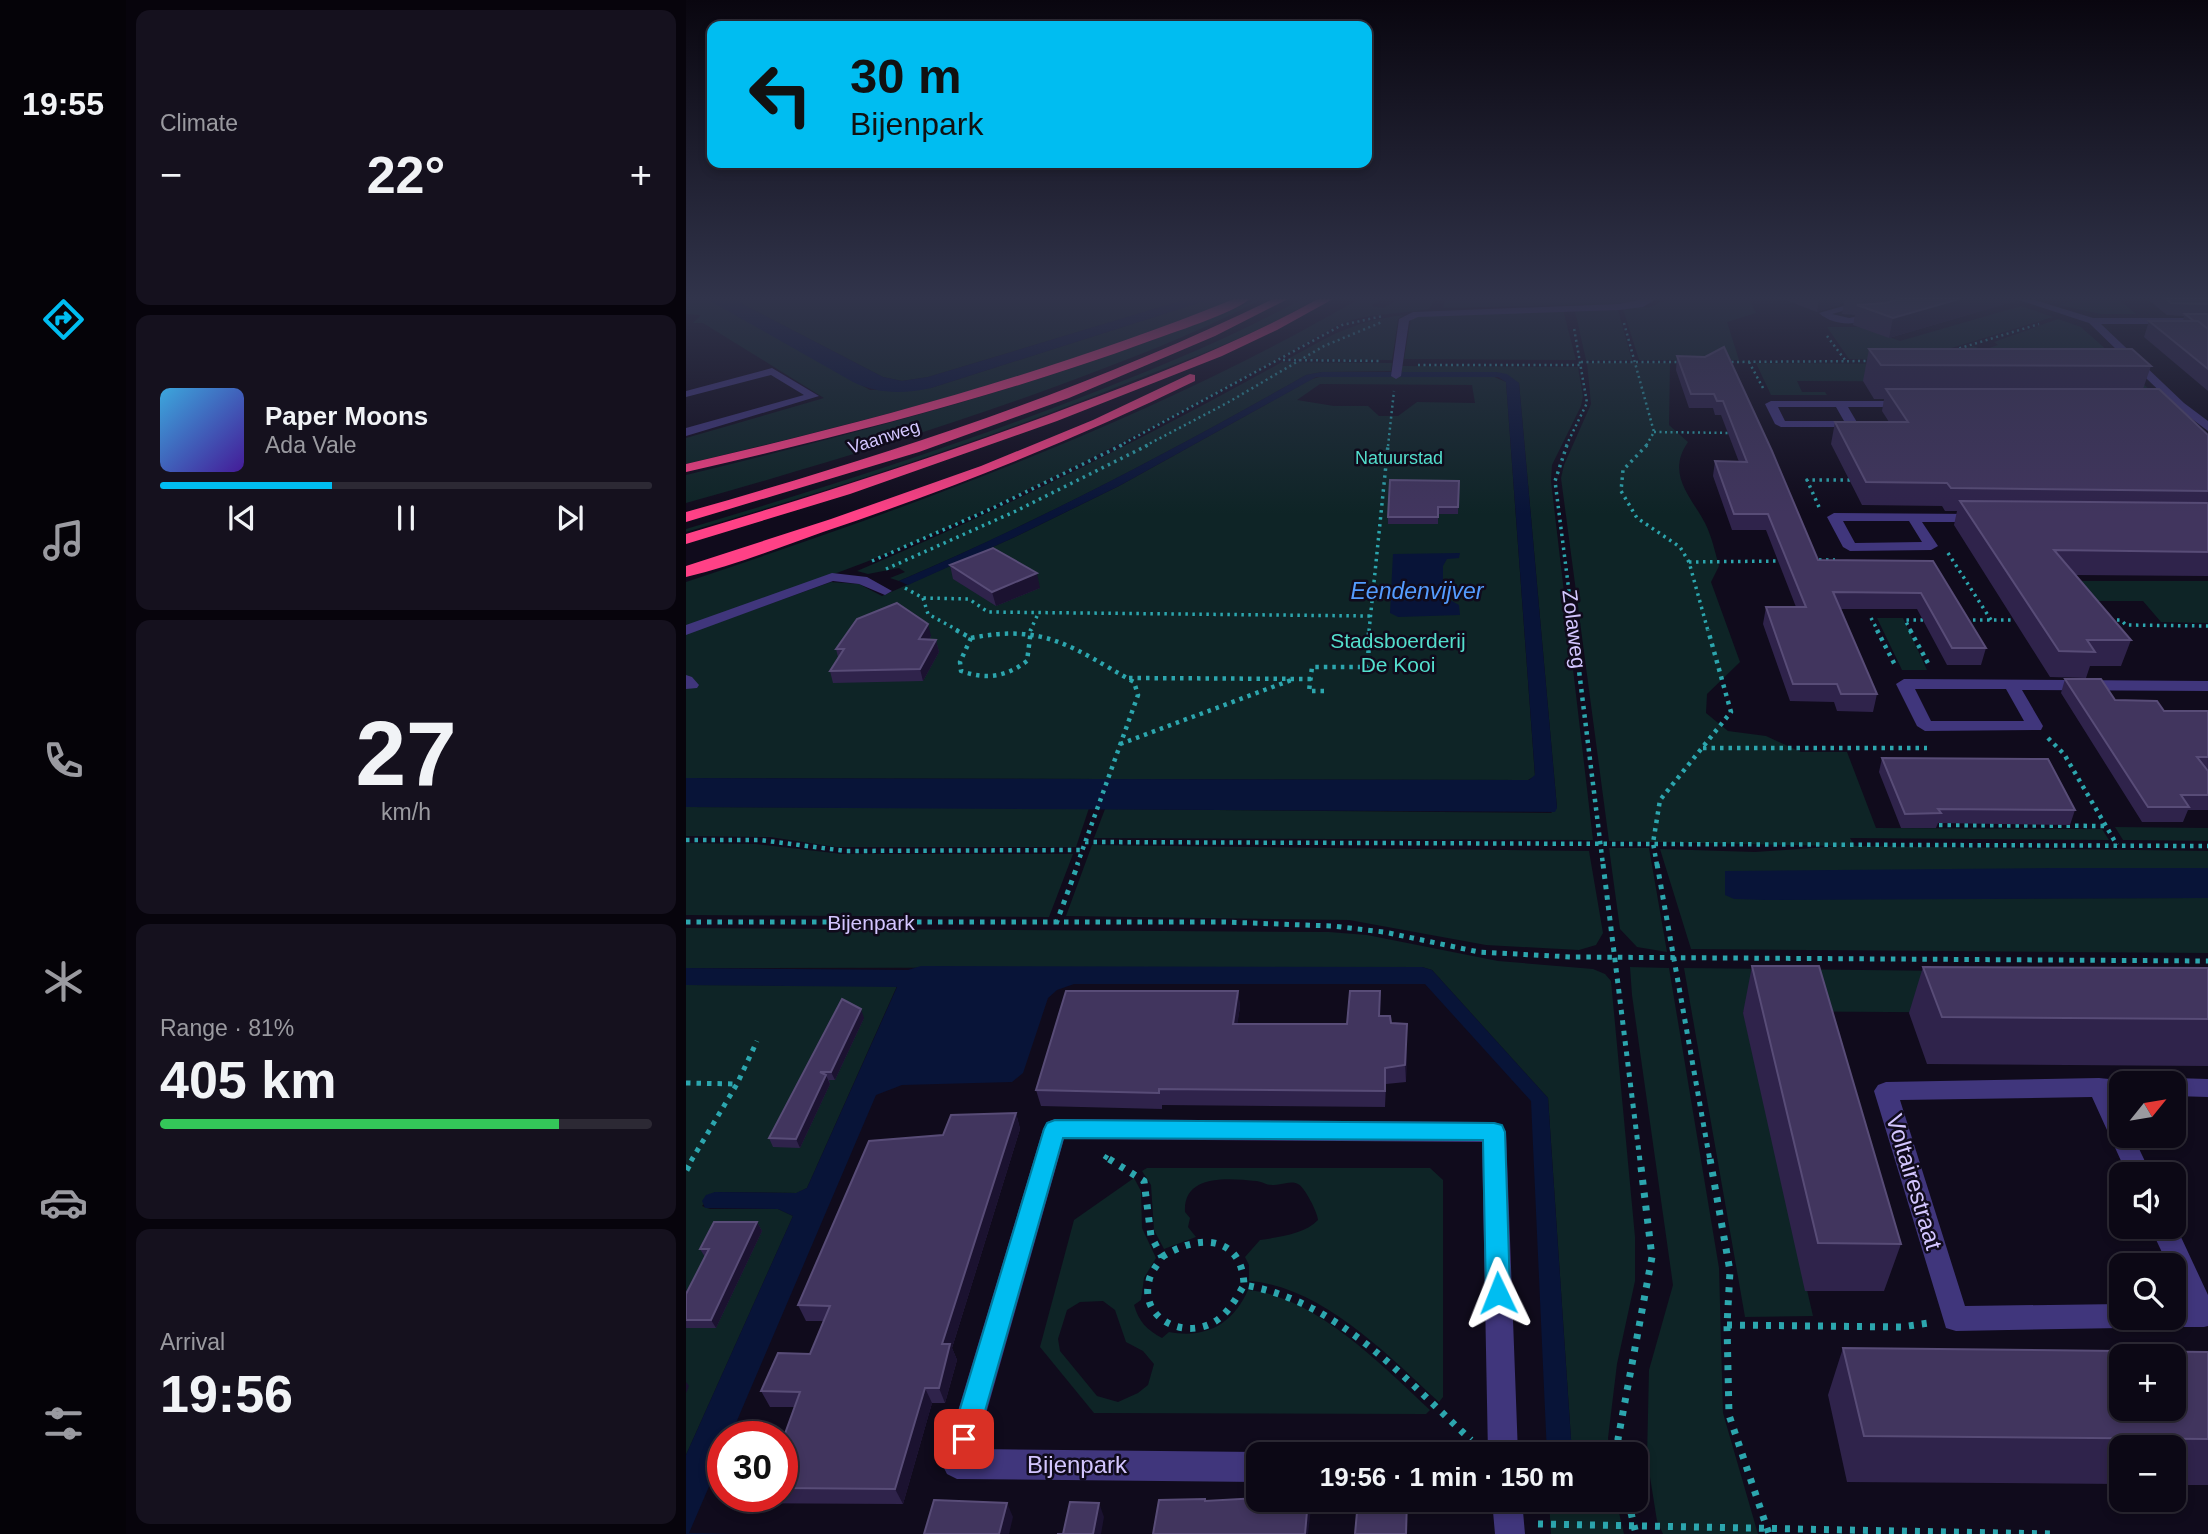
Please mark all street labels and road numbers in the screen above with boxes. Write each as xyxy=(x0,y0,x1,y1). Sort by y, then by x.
street label: Vaanweg xyxy=(846,416,922,458)
street label: Zolaweg xyxy=(1558,588,1591,670)
street label: Bijenpark xyxy=(827,911,915,934)
street label: Voltairestraat xyxy=(1881,1111,1948,1253)
street label: Bijenpark xyxy=(1027,1451,1128,1478)

